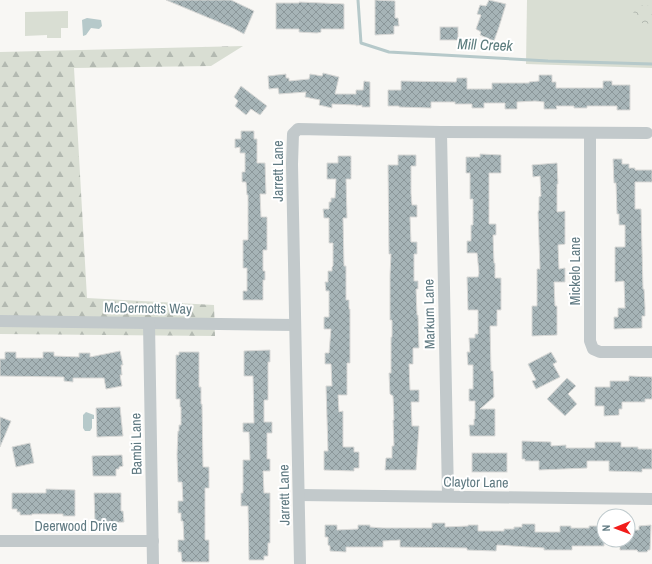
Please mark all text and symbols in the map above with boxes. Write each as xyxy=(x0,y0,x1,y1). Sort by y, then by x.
water label: Mill Creek xyxy=(457,33,514,56)
street label: Jarrett Lane xyxy=(269,140,287,202)
street label: Mickelo Lane xyxy=(566,237,584,305)
street label: Markum Lane xyxy=(419,279,439,349)
street label: McDermotts Way xyxy=(104,298,192,318)
street label: Bambi Lane xyxy=(126,413,146,475)
street label: Jarrett Lane xyxy=(274,464,294,526)
street label: Claytor Lane xyxy=(443,472,509,492)
north arrow xyxy=(596,508,636,548)
street label: Deerwood Drive xyxy=(35,517,117,535)
text: N xyxy=(599,525,613,532)

